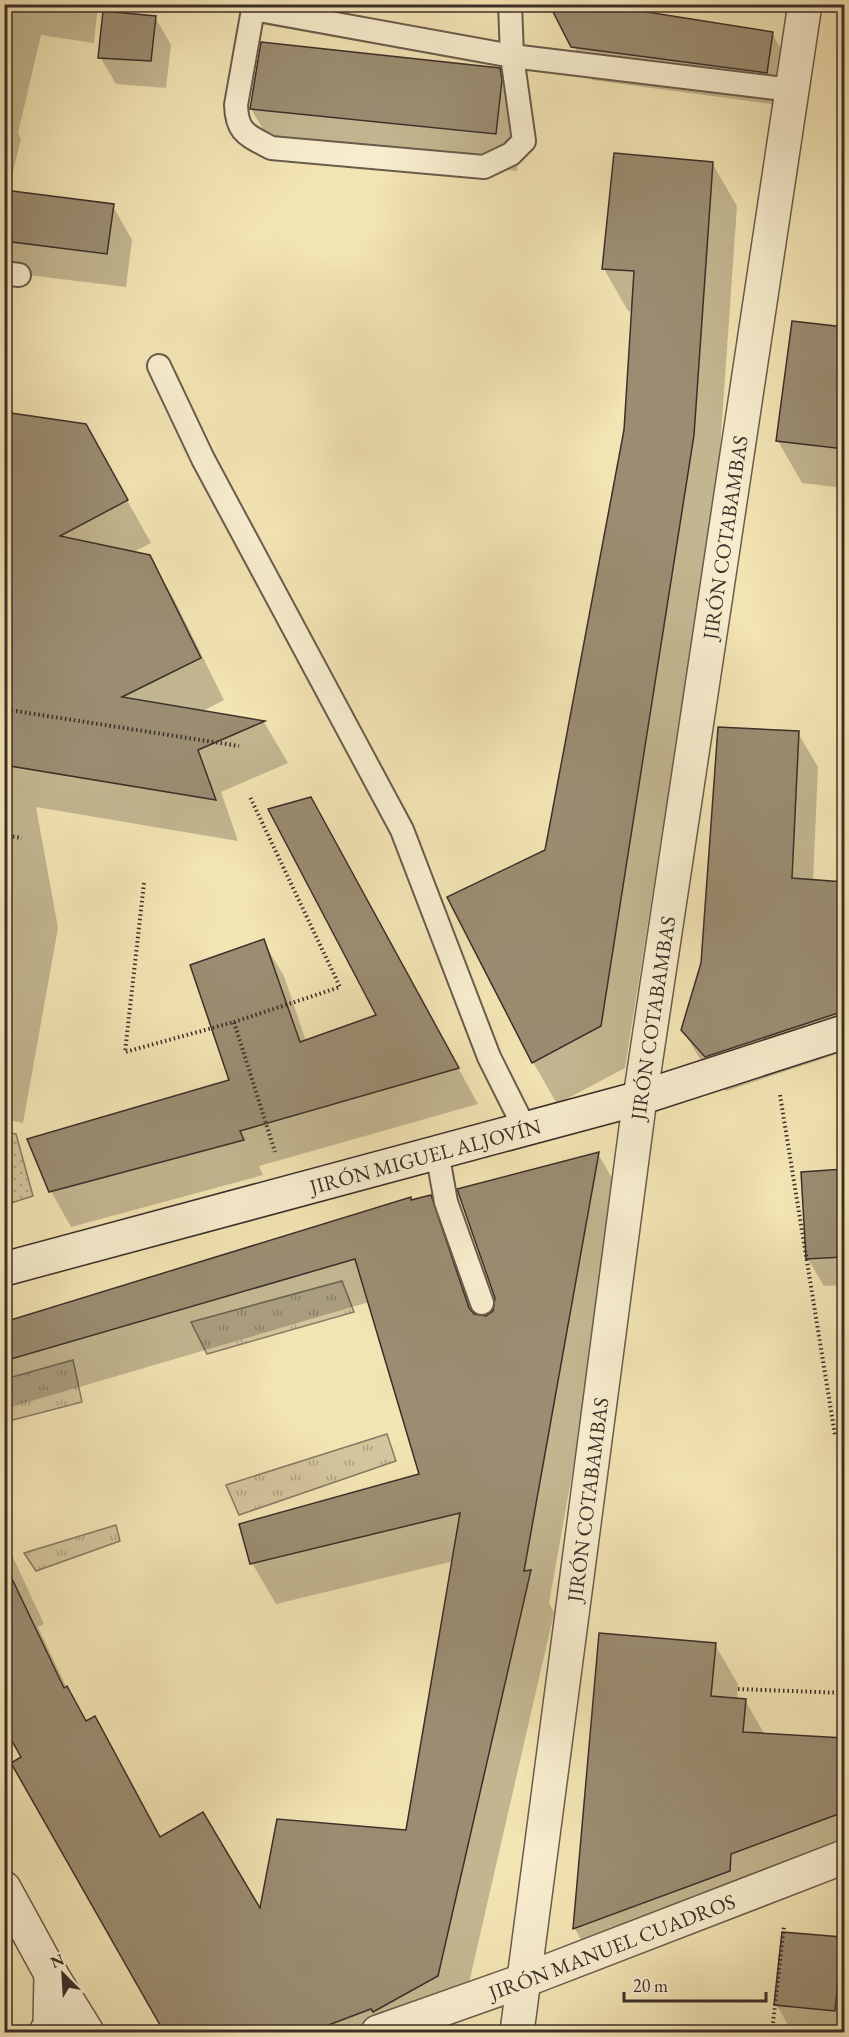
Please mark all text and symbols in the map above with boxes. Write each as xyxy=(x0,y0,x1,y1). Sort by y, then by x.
street label: JIRÓN COTABAMBAS xyxy=(696,434,753,643)
street label: JIRÓN COTABAMBAS xyxy=(623,914,681,1124)
street label: JIRÓN MIGUEL ALJOVÍN xyxy=(304,1112,544,1200)
street label: JIRÓN COTABAMBAS xyxy=(560,1396,614,1605)
street label: JIRÓN MANUEL CUADROS xyxy=(483,1887,739,2006)
north arrow xyxy=(33,1944,93,2004)
text: N xyxy=(47,1949,67,1973)
scale bar xyxy=(624,1965,766,2003)
text: 20 m xyxy=(633,1974,668,1997)

